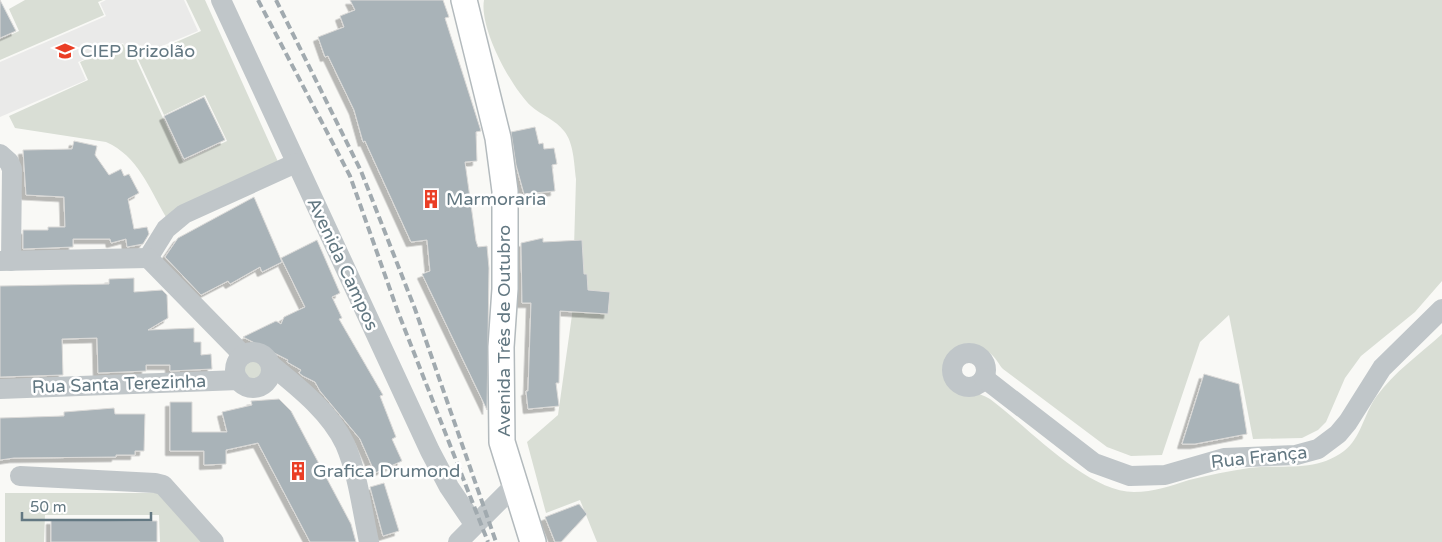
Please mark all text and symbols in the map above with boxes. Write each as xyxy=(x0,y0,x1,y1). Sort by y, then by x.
school or university icon: CIEP Brizolão xyxy=(54,40,76,62)
place label: CIEP Brizolão xyxy=(80,40,195,62)
building icon: Marmoraria xyxy=(420,188,442,210)
place label: Marmoraria xyxy=(446,188,546,210)
street label: Avenida Campos xyxy=(303,194,383,334)
street label: Avenida Três de Outubro xyxy=(493,225,515,437)
street label: Rua Santa Terezinha xyxy=(31,370,207,398)
street label: Rua França xyxy=(1210,441,1308,473)
building icon: Grafica Drumond xyxy=(287,460,309,482)
place label: Grafica Drumond xyxy=(313,460,460,482)
scale bar xyxy=(22,490,151,522)
text: 50 m xyxy=(30,498,67,516)

